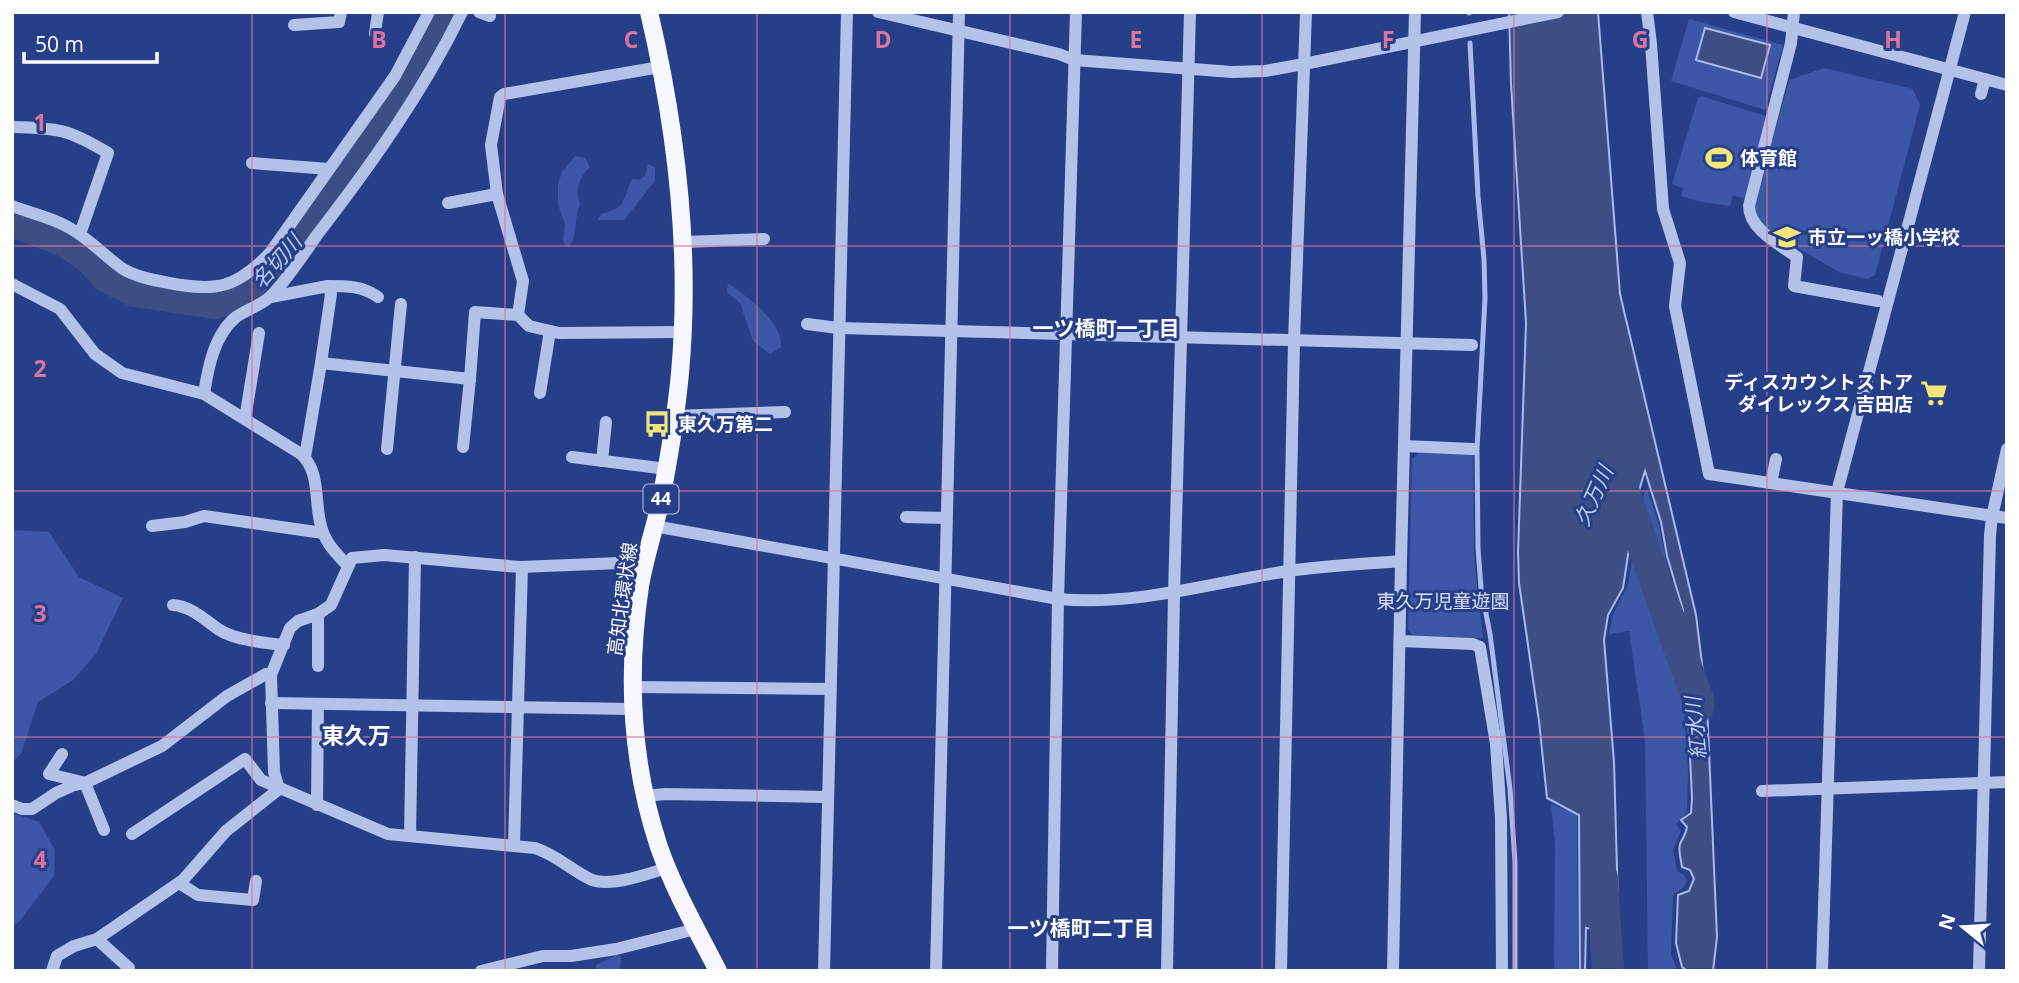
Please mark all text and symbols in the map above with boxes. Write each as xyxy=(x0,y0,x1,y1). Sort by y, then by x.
scale bar xyxy=(24,21,158,65)
text: B xyxy=(371,23,387,55)
text: C xyxy=(624,23,638,55)
text: D xyxy=(874,23,892,55)
text: E xyxy=(1130,23,1142,55)
text: F xyxy=(1382,23,1394,55)
text: G xyxy=(1632,23,1648,55)
text: H xyxy=(1884,23,1902,55)
text: 50 m xyxy=(35,30,84,58)
text: 1 xyxy=(33,106,47,138)
sports icon: 体育館 xyxy=(1704,143,1734,173)
place label: 体育館 xyxy=(1740,145,1797,171)
school or university icon: 市立一ッ橋小学校 xyxy=(1772,222,1802,252)
place label: 市立一ッ橋小学校 xyxy=(1808,224,1960,250)
water label: 名切川 xyxy=(245,227,309,294)
district label: 一ツ橋町一丁目 xyxy=(1033,314,1180,342)
text: 2 xyxy=(33,352,47,384)
place label: ディスカウントストア ダイレックス 吉田店 xyxy=(1724,369,1913,417)
supermarket icon: ディスカウントストア ダイレックス 吉田店 xyxy=(1919,378,1949,408)
bus stop icon: 東久万第二 xyxy=(642,409,672,439)
place label: 東久万第二 xyxy=(678,411,773,437)
water label: 久万川 xyxy=(1567,459,1620,530)
road number: 44 xyxy=(644,485,678,514)
street label: 高知北環状線 xyxy=(601,541,643,657)
park label: 東久万児童遊園 xyxy=(1376,588,1510,614)
text: 3 xyxy=(33,597,47,629)
water label: 紅水川 xyxy=(1678,693,1712,761)
district label: 東久万 xyxy=(322,719,391,751)
text: 4 xyxy=(33,843,47,875)
north arrow xyxy=(1928,892,1998,962)
text: N xyxy=(1932,910,1962,933)
district label: 一ツ橋町二丁目 xyxy=(1008,914,1155,942)

